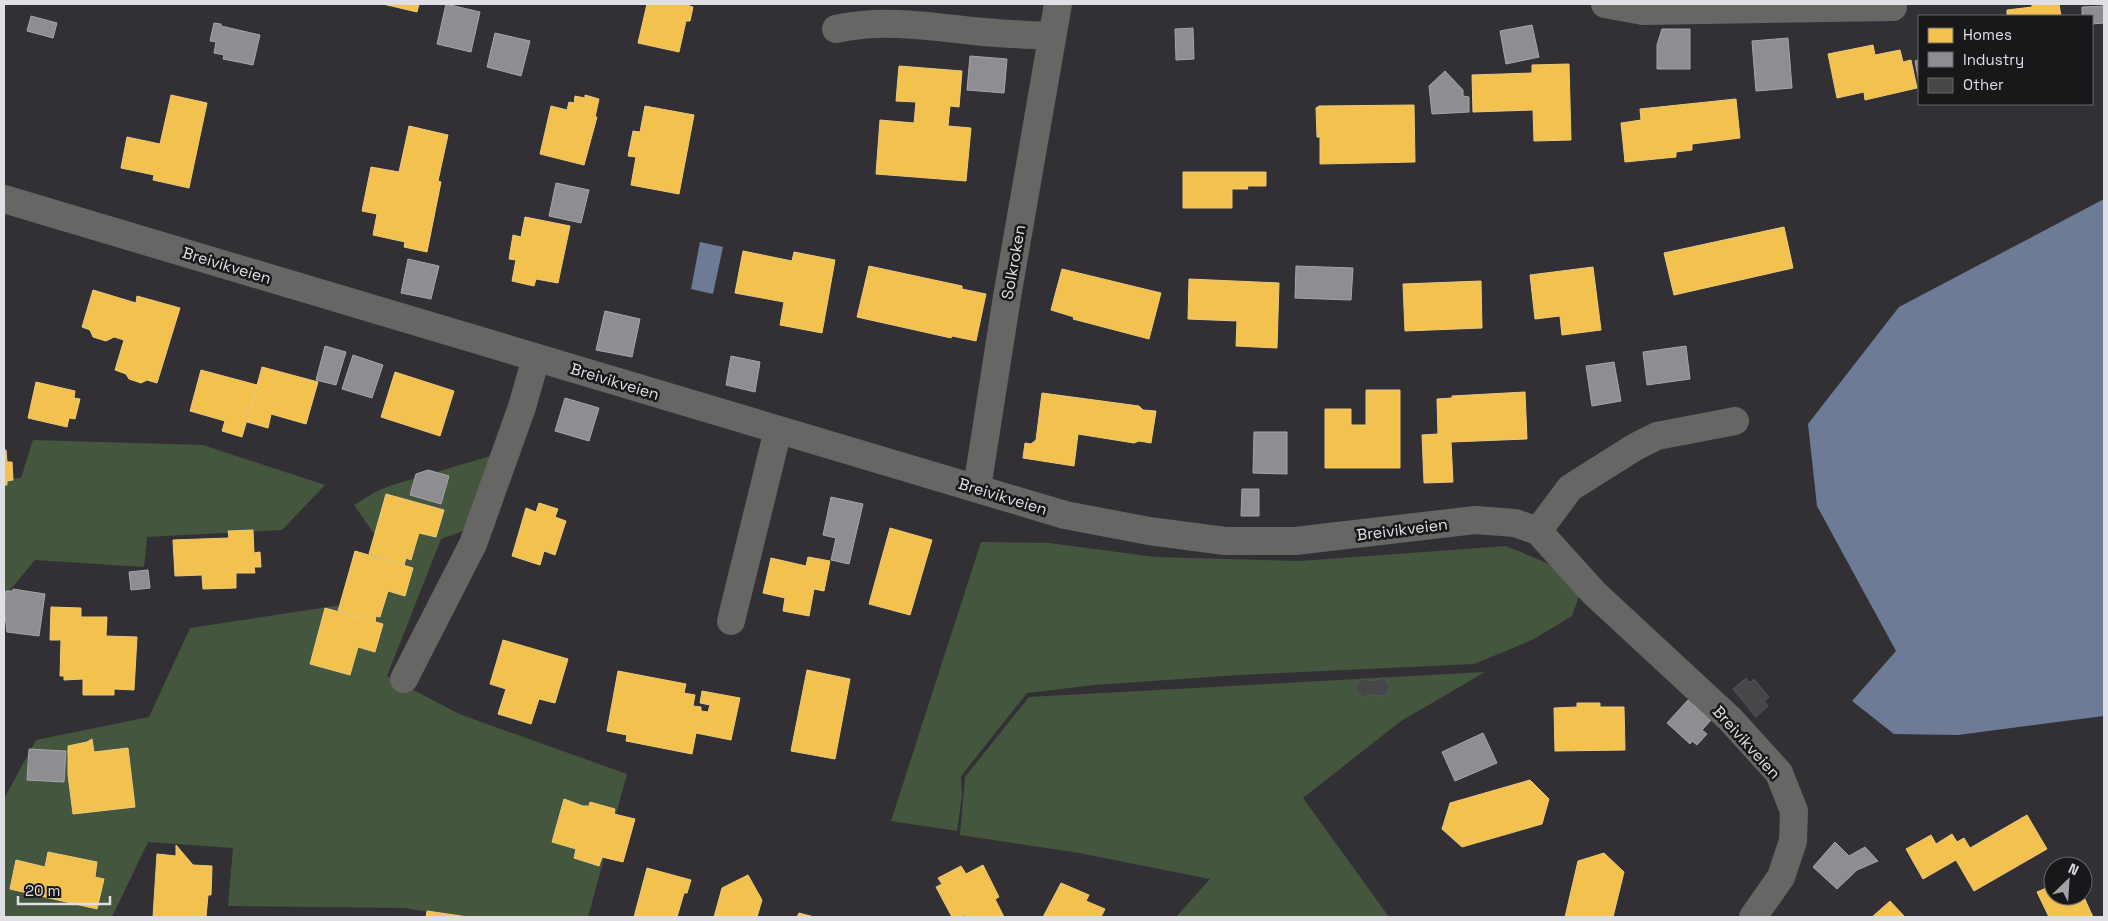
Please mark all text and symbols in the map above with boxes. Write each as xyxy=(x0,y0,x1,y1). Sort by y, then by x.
legend xyxy=(1918,15,2093,105)
text: Homes xyxy=(1963,25,2012,44)
text: Industry xyxy=(1963,50,2024,69)
text: Other xyxy=(1963,75,2004,94)
street label: Solkroken xyxy=(997,223,1030,301)
street label: Breivikveien xyxy=(180,242,274,289)
street label: Breivikveien xyxy=(568,358,662,405)
street label: Breivikveien xyxy=(956,473,1050,520)
street label: Breivikveien xyxy=(1355,513,1449,546)
street label: Breivikveien xyxy=(1708,701,1785,783)
north arrow xyxy=(2043,856,2093,906)
text: N xyxy=(2065,859,2082,879)
scale bar xyxy=(18,874,110,906)
text: 20 m xyxy=(25,881,60,900)

